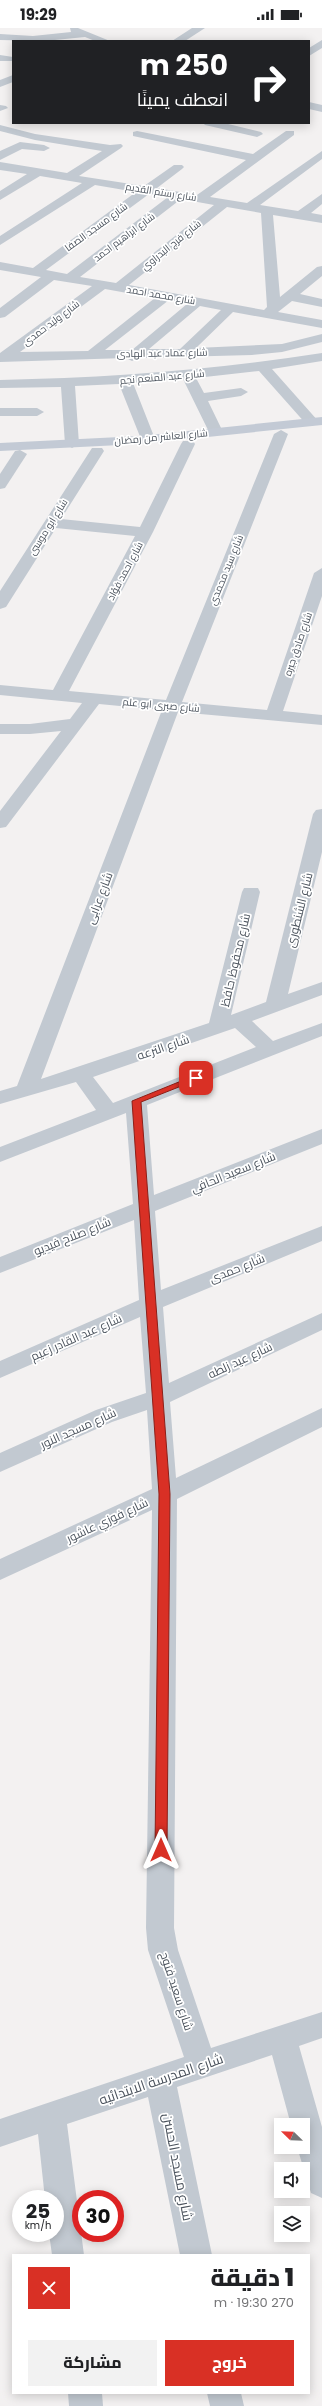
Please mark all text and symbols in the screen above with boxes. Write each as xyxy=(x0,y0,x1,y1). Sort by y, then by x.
text: 19:29 xyxy=(20,4,57,25)
text: 250 m xyxy=(140,46,228,85)
icon: right xyxy=(242,56,294,108)
text: انعطف يمينًا xyxy=(137,87,228,112)
street label: شارع رستم القديم xyxy=(124,179,198,205)
street label: شارع مسجد الصفا xyxy=(61,199,131,255)
street label: شارع ابراهيم احمد xyxy=(90,209,158,265)
street label: شارع فرج البدراوي xyxy=(138,216,204,274)
street label: شارع محمد احمد xyxy=(125,282,197,308)
street label: شارع وليد حمدى xyxy=(19,297,83,349)
street label: شارع عماد عبد الهادى xyxy=(116,345,208,361)
street label: شارع عبد المنعم نجم xyxy=(119,366,205,388)
street label: شارع العاشر من رمضان xyxy=(114,425,208,449)
street label: شارع ابو موسى xyxy=(25,496,71,558)
street label: شارع سيد محمدي xyxy=(205,533,247,607)
street label: شارع احمد فؤاد xyxy=(103,539,147,603)
street label: شارع صادق جيره xyxy=(280,610,316,678)
street label: شارع صبرى ابو علم xyxy=(122,694,200,716)
street label: شارع عرابى xyxy=(81,870,117,926)
street label: شارع الشنطورى xyxy=(281,871,317,949)
street label: شارع محفوظ حافظ xyxy=(216,912,254,1008)
street label: شارع الترعه xyxy=(135,1030,191,1064)
pin xyxy=(179,1061,213,1095)
icon: arrive xyxy=(185,1067,207,1089)
street label: شارع سعيد الحافي xyxy=(188,1147,279,1199)
street label: شارع صلاح فيديو xyxy=(31,1213,113,1259)
street label: شارع حمدى xyxy=(207,1249,267,1287)
street label: شارع عبد القادر زعيم xyxy=(28,1309,124,1365)
street label: شارع عيد زلطه xyxy=(205,1338,275,1382)
street label: شارع مسجد النور xyxy=(36,1404,119,1453)
street label: شارع فوزي عاشور xyxy=(62,1494,152,1549)
position arrow xyxy=(140,1829,182,1871)
street label: شارع سعيد فتوح xyxy=(156,1949,198,2033)
street label: شارع المدرسة الابتدائيه xyxy=(96,2048,226,2110)
street label: شارع مسجد الحسن xyxy=(158,2112,198,2222)
north arrow xyxy=(274,2118,310,2154)
map controls xyxy=(274,2118,310,2242)
button: sound xyxy=(274,2162,310,2198)
speed limit sign: 30 xyxy=(72,2190,124,2242)
text: 25 xyxy=(26,2197,50,2225)
button: layers xyxy=(274,2206,310,2242)
text: km/h xyxy=(25,2218,51,2233)
text: 1 دقيقة xyxy=(210,2261,294,2294)
button: close xyxy=(28,2267,70,2309)
text: 270 m · 19:30 xyxy=(214,2293,294,2312)
button: مشاركة xyxy=(28,2340,157,2386)
button: خروج xyxy=(165,2340,294,2386)

